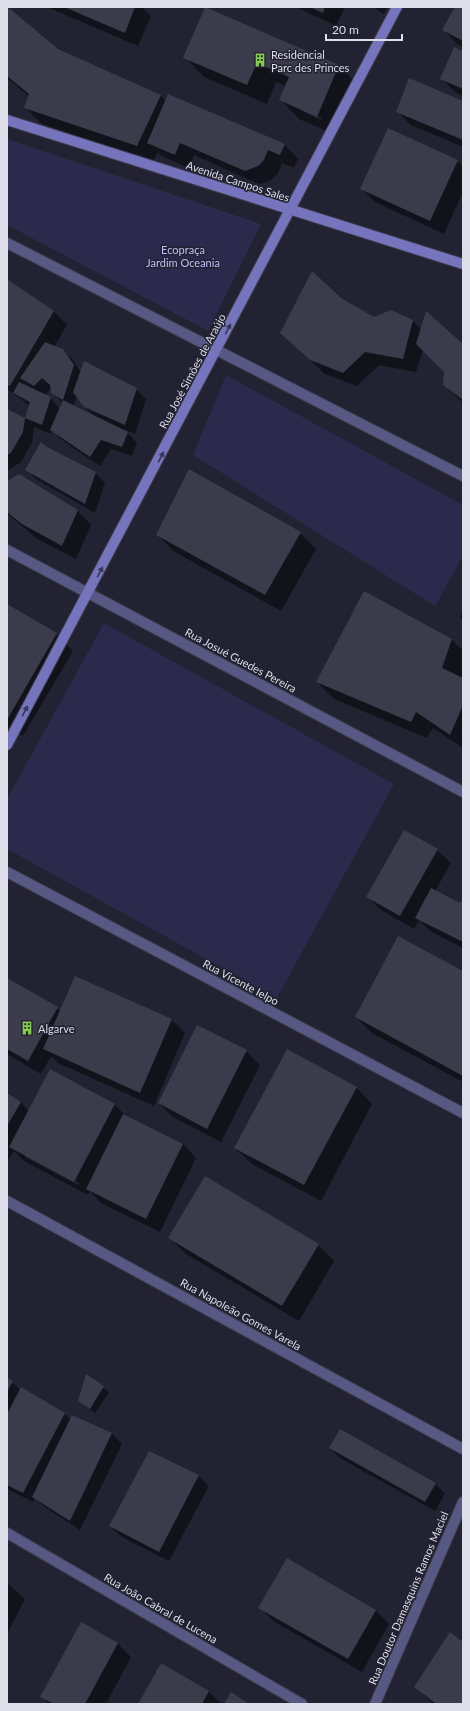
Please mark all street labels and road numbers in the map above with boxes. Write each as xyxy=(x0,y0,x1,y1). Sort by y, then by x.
street label: Avenida Campos Sales xyxy=(185,158,292,204)
street label: Rua José Simões de Araújo xyxy=(156,311,228,431)
street label: Rua Josué Guedes Pereira xyxy=(183,625,299,695)
street label: Rua Vicente Ielpo xyxy=(201,957,281,1007)
street label: Rua Napoleão Gomes Varela xyxy=(178,1275,304,1353)
street label: Rua Doutor Damasquins Ramos Maciel xyxy=(365,1509,451,1687)
street label: Rua João Cabral de Lucena xyxy=(102,1570,220,1646)

